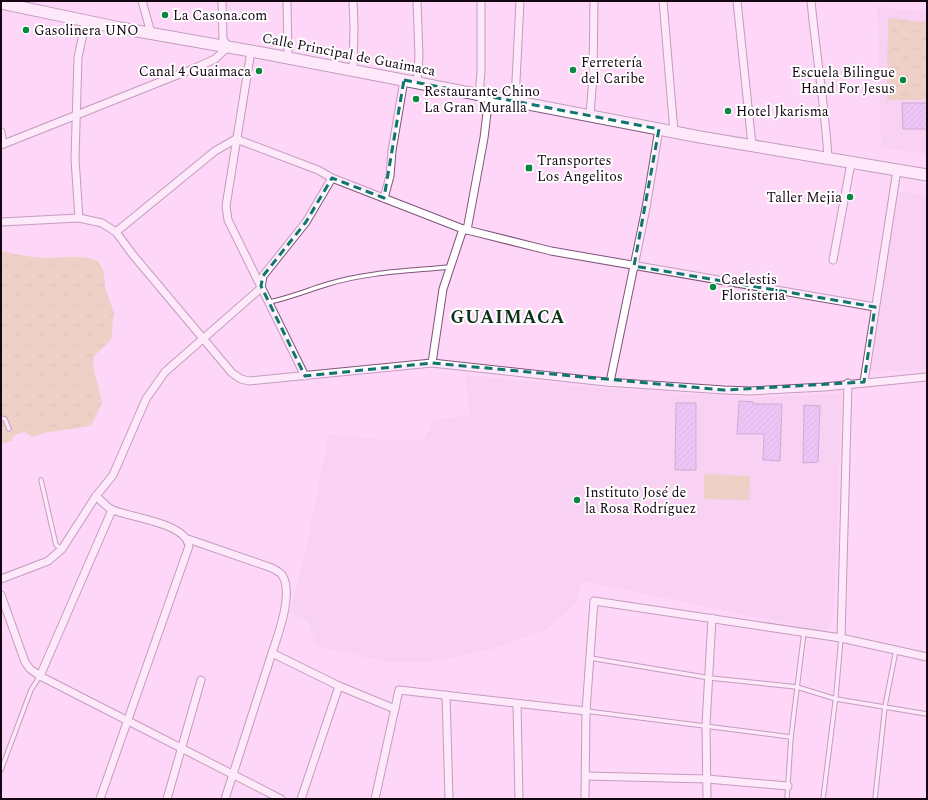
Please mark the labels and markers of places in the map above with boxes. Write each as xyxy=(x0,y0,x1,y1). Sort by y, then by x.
place label: La Casona.com xyxy=(173,5,267,26)
marker: La Casona.com xyxy=(160,10,170,20)
place label: Gasolinera UNO xyxy=(34,20,138,41)
marker: Gasolinera UNO xyxy=(21,25,31,35)
place label: Ferretería del Caribe xyxy=(581,52,645,89)
place label: Canal 4 Guaimaca xyxy=(139,61,251,82)
place label: Escuela Bilingue Hand For Jesus xyxy=(792,62,895,99)
marker: Ferretería del Caribe xyxy=(568,65,578,75)
marker: Canal 4 Guaimaca xyxy=(254,66,264,76)
marker: Escuela Bilingue Hand For Jesus xyxy=(898,75,908,85)
place label: Restaurante Chino La Gran Muralla xyxy=(424,81,540,118)
marker: Restaurante Chino La Gran Muralla xyxy=(411,94,421,104)
place label: Hotel Jkarisma xyxy=(736,101,829,122)
marker: Hotel Jkarisma xyxy=(723,106,733,116)
place label: Transportes Los Angelitos xyxy=(537,150,623,187)
marker: Transportes Los Angelitos xyxy=(524,163,534,173)
place label: Taller Mejia xyxy=(766,187,842,208)
marker: Taller Mejia xyxy=(845,192,855,202)
place label: Caelestis Floristeria xyxy=(721,269,786,306)
marker: Caelestis Floristeria xyxy=(708,282,718,292)
place label: Instituto José de la Rosa Rodríguez xyxy=(585,482,696,519)
marker: Instituto José de la Rosa Rodríguez xyxy=(572,495,582,505)

